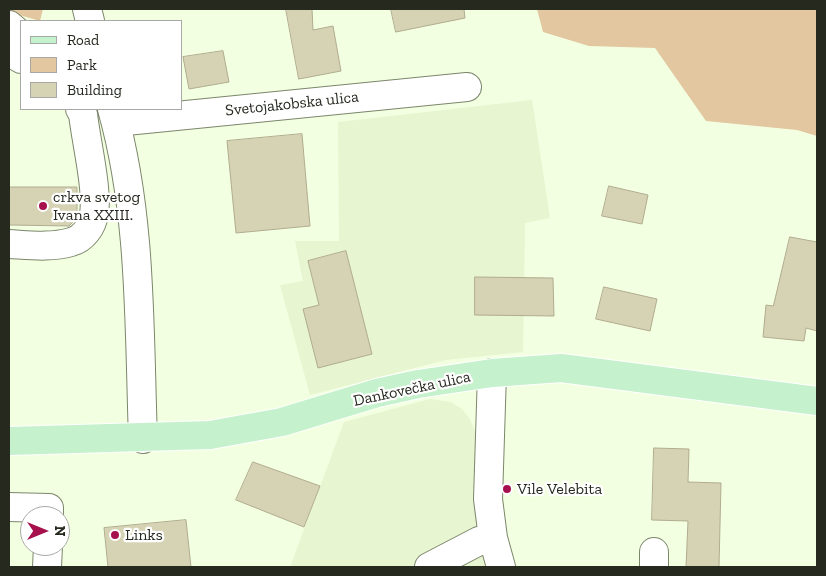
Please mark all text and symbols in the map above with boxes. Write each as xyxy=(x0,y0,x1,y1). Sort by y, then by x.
legend xyxy=(20,20,182,110)
text: Road xyxy=(67,31,99,49)
text: Park xyxy=(67,56,97,74)
text: Building xyxy=(67,81,122,99)
street label: Svetojakobska ulica xyxy=(224,87,360,121)
place label: crkva svetog Ivana XXIII. xyxy=(53,187,140,225)
marker: crkva svetog Ivana XXIII. xyxy=(37,200,49,212)
street label: Dankovečka ulica xyxy=(352,367,472,411)
place label: Vile Velebita xyxy=(517,479,602,499)
marker: Vile Velebita xyxy=(501,483,513,495)
north arrow xyxy=(20,506,70,556)
place label: Links xyxy=(125,525,163,545)
text: N xyxy=(51,526,68,536)
marker: Links xyxy=(109,529,121,541)

